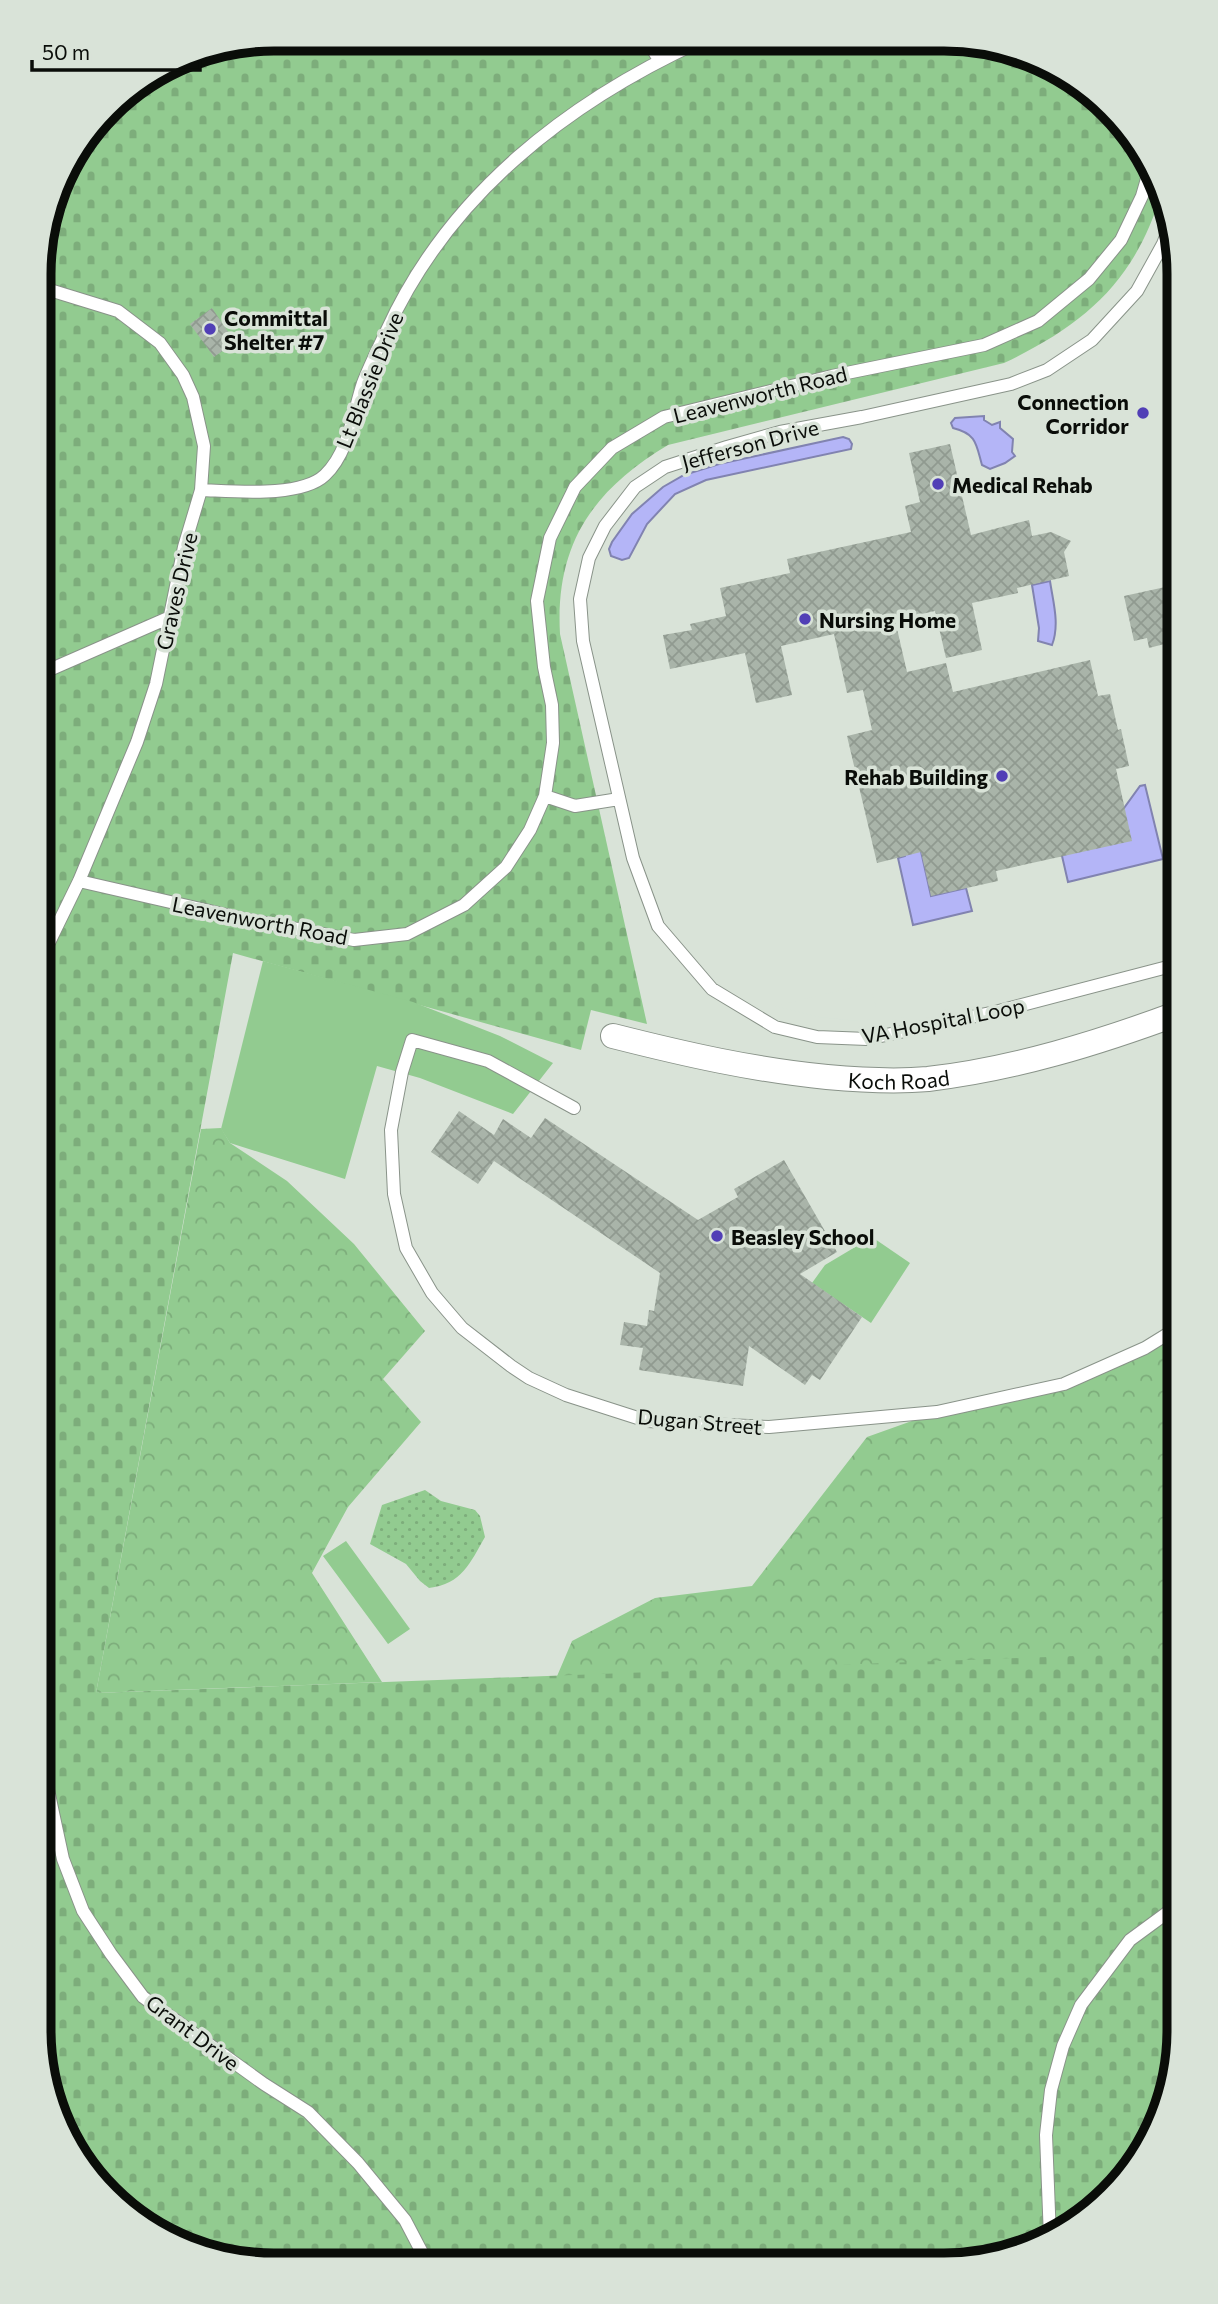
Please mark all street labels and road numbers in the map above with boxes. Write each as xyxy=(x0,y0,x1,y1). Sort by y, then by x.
street label: Lt Blassie Drive xyxy=(330,308,408,452)
street label: Leavenworth Road xyxy=(671,360,849,428)
street label: Jefferson Drive xyxy=(679,414,821,474)
street label: Graves Drive xyxy=(150,530,202,652)
street label: Leavenworth Road xyxy=(170,891,350,949)
street label: VA Hospital Loop xyxy=(859,992,1027,1048)
street label: Koch Road xyxy=(847,1064,951,1093)
street label: Dugan Street xyxy=(637,1403,763,1439)
street label: Grant Drive xyxy=(142,1989,244,2075)

